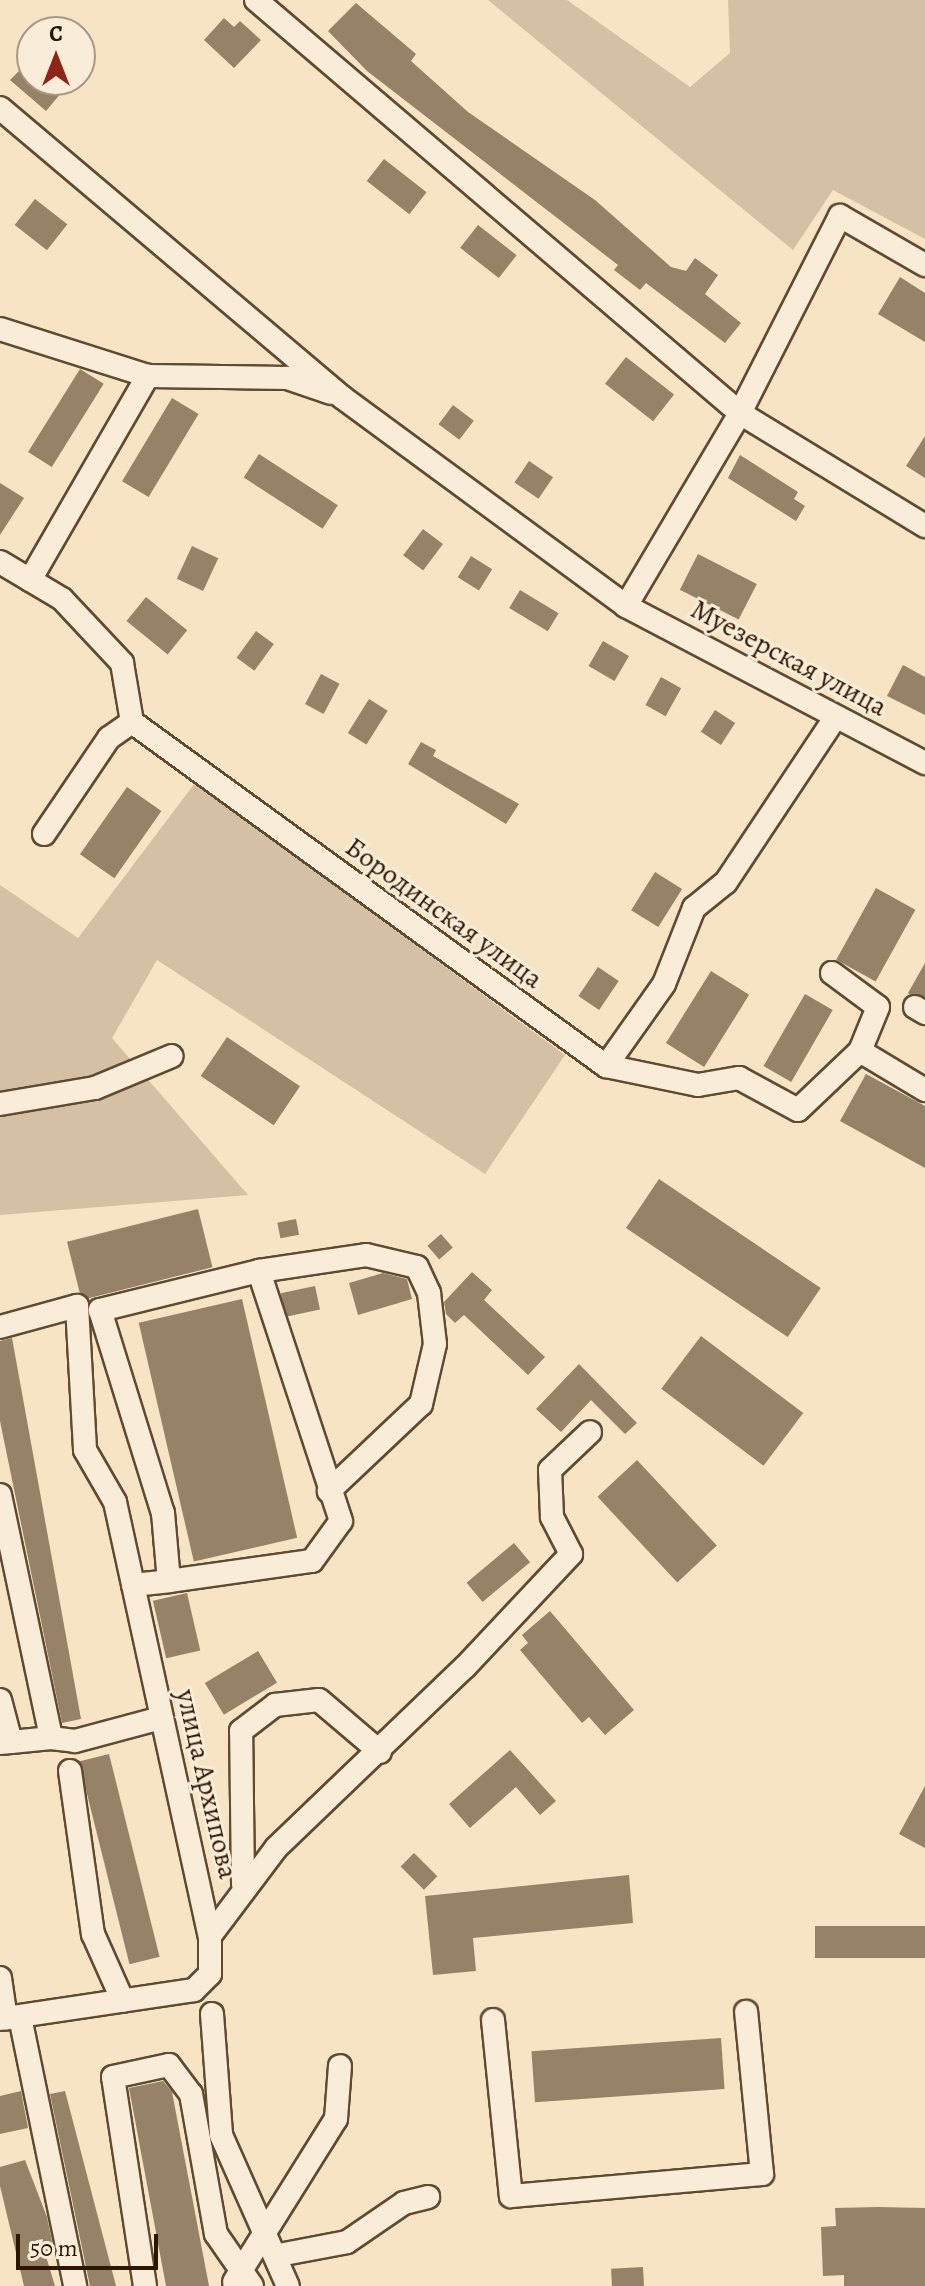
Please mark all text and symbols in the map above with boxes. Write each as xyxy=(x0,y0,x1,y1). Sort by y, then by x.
north arrow xyxy=(16,16,96,96)
text: С xyxy=(49,19,63,49)
street label: Муезерская улица xyxy=(685,592,893,724)
street label: Бородинская улица xyxy=(339,830,549,996)
street label: улица Архипова xyxy=(169,1686,245,1882)
scale bar xyxy=(20,2218,162,2268)
text: 50 m xyxy=(30,2232,78,2264)

